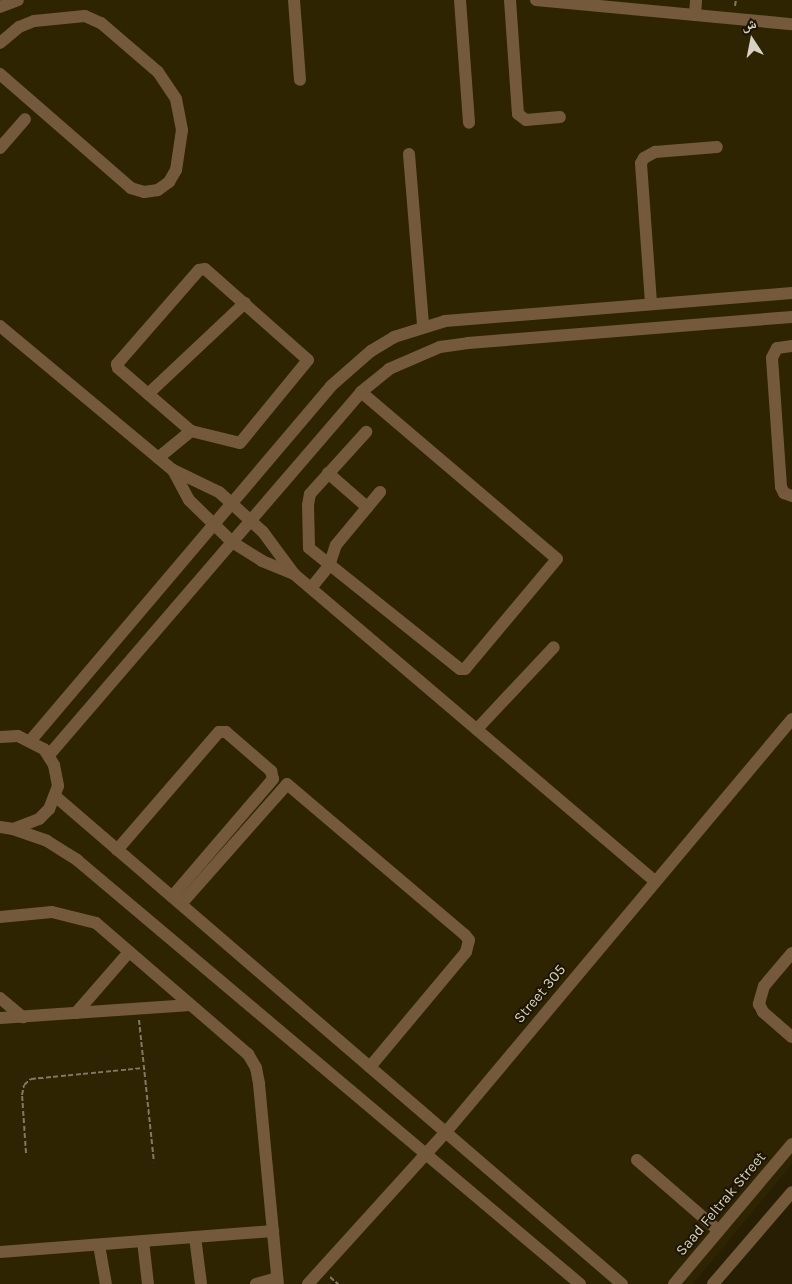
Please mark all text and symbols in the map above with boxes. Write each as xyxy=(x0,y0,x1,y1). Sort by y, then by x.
north arrow xyxy=(727,15,777,65)
text: ش xyxy=(740,15,758,35)
street label: Street 305 xyxy=(510,961,570,1027)
street label: Saad Feltrak Street xyxy=(672,1148,770,1260)

